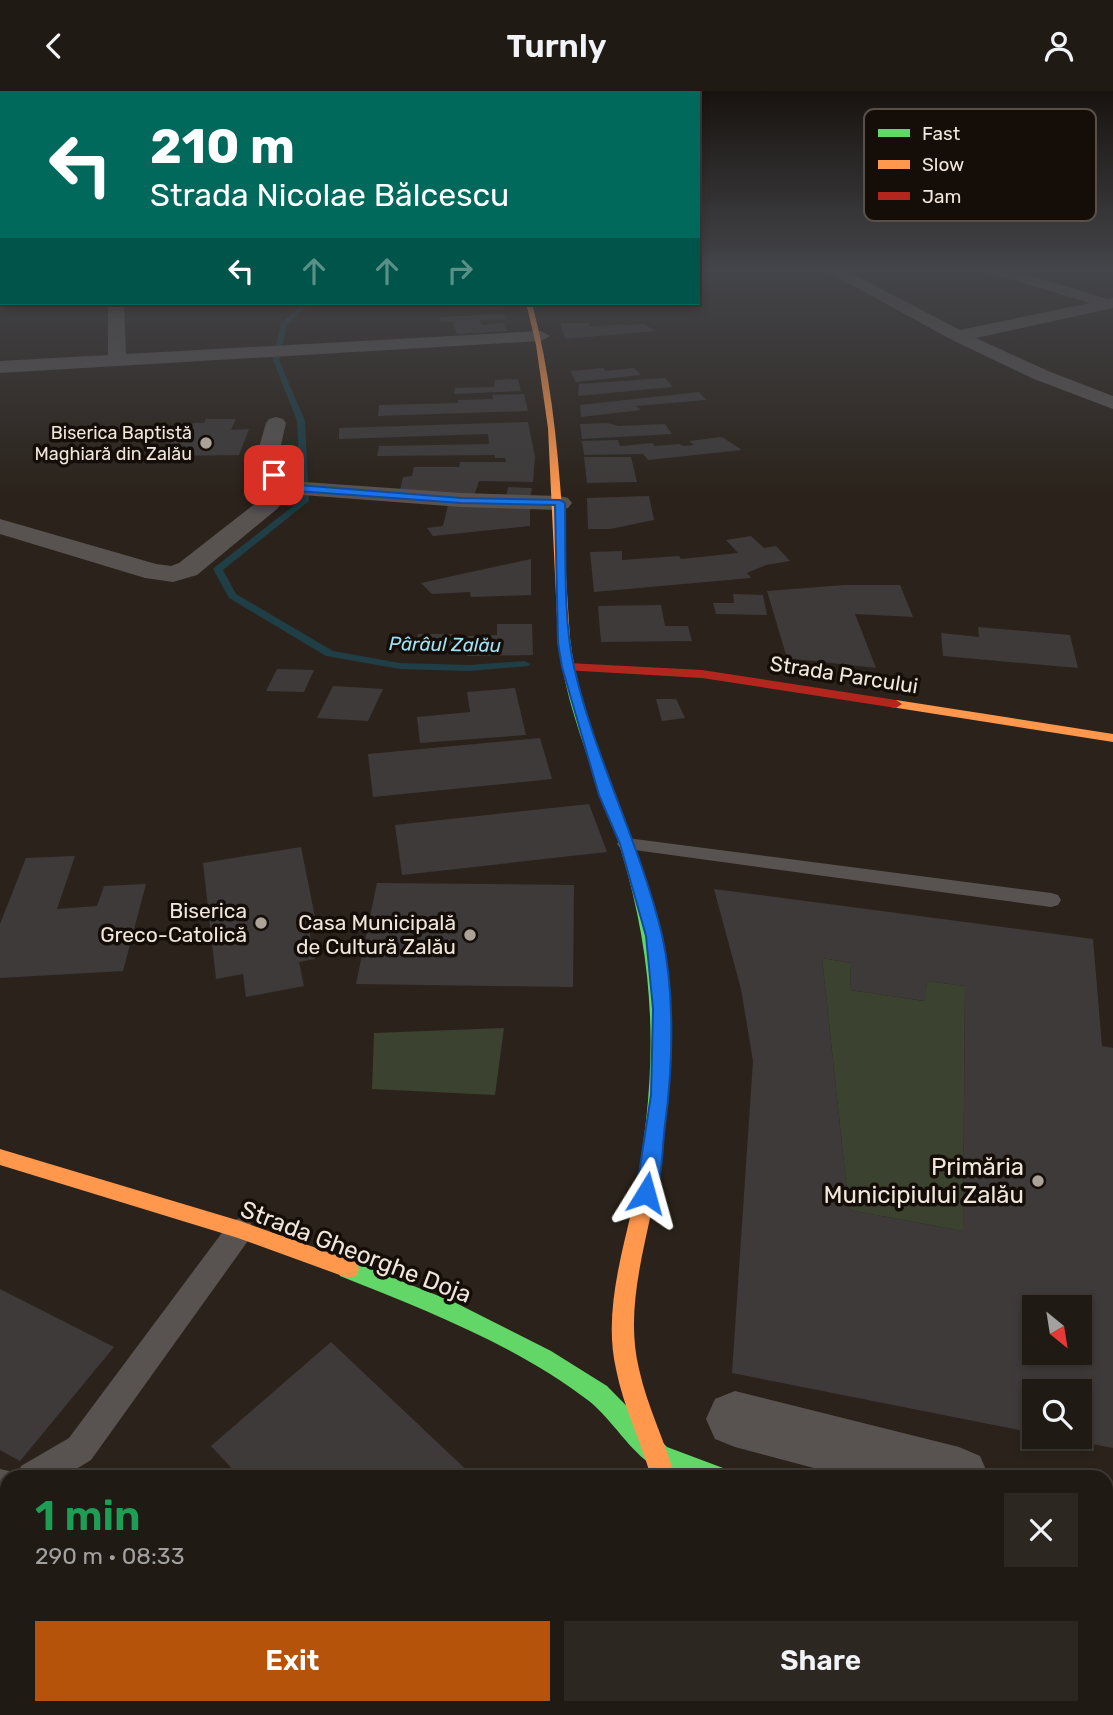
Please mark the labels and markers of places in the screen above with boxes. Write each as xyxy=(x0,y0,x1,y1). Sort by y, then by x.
place label: Biserica Baptistă Maghiară din Zalău xyxy=(34,422,192,465)
marker: Biserica Baptistă Maghiară din Zalău xyxy=(198,435,214,451)
pin xyxy=(244,445,304,505)
place label: Biserica Greco-Catolică xyxy=(100,898,247,947)
place label: Casa Municipală de Cultură Zalău xyxy=(296,910,456,959)
marker: Biserica Greco-Catolică xyxy=(253,915,269,931)
marker: Casa Municipală de Cultură Zalău xyxy=(462,927,478,943)
place label: Primăria Municipiului Zalău xyxy=(823,1153,1024,1209)
marker: Primăria Municipiului Zalău xyxy=(1030,1173,1046,1189)

